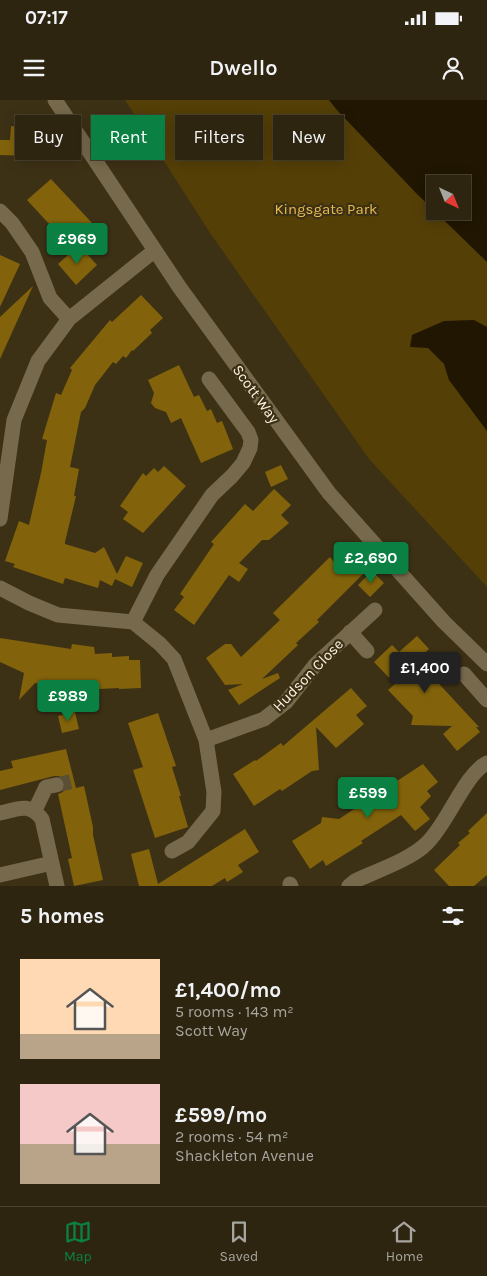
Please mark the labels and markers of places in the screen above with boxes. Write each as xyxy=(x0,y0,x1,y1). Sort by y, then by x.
pin: £969 xyxy=(47,222,107,265)
pin: £2,690 xyxy=(330,542,412,584)
pin: £1,400 xyxy=(384,652,466,694)
pin: £989 xyxy=(38,680,98,722)
pin: £599 xyxy=(338,776,398,819)

